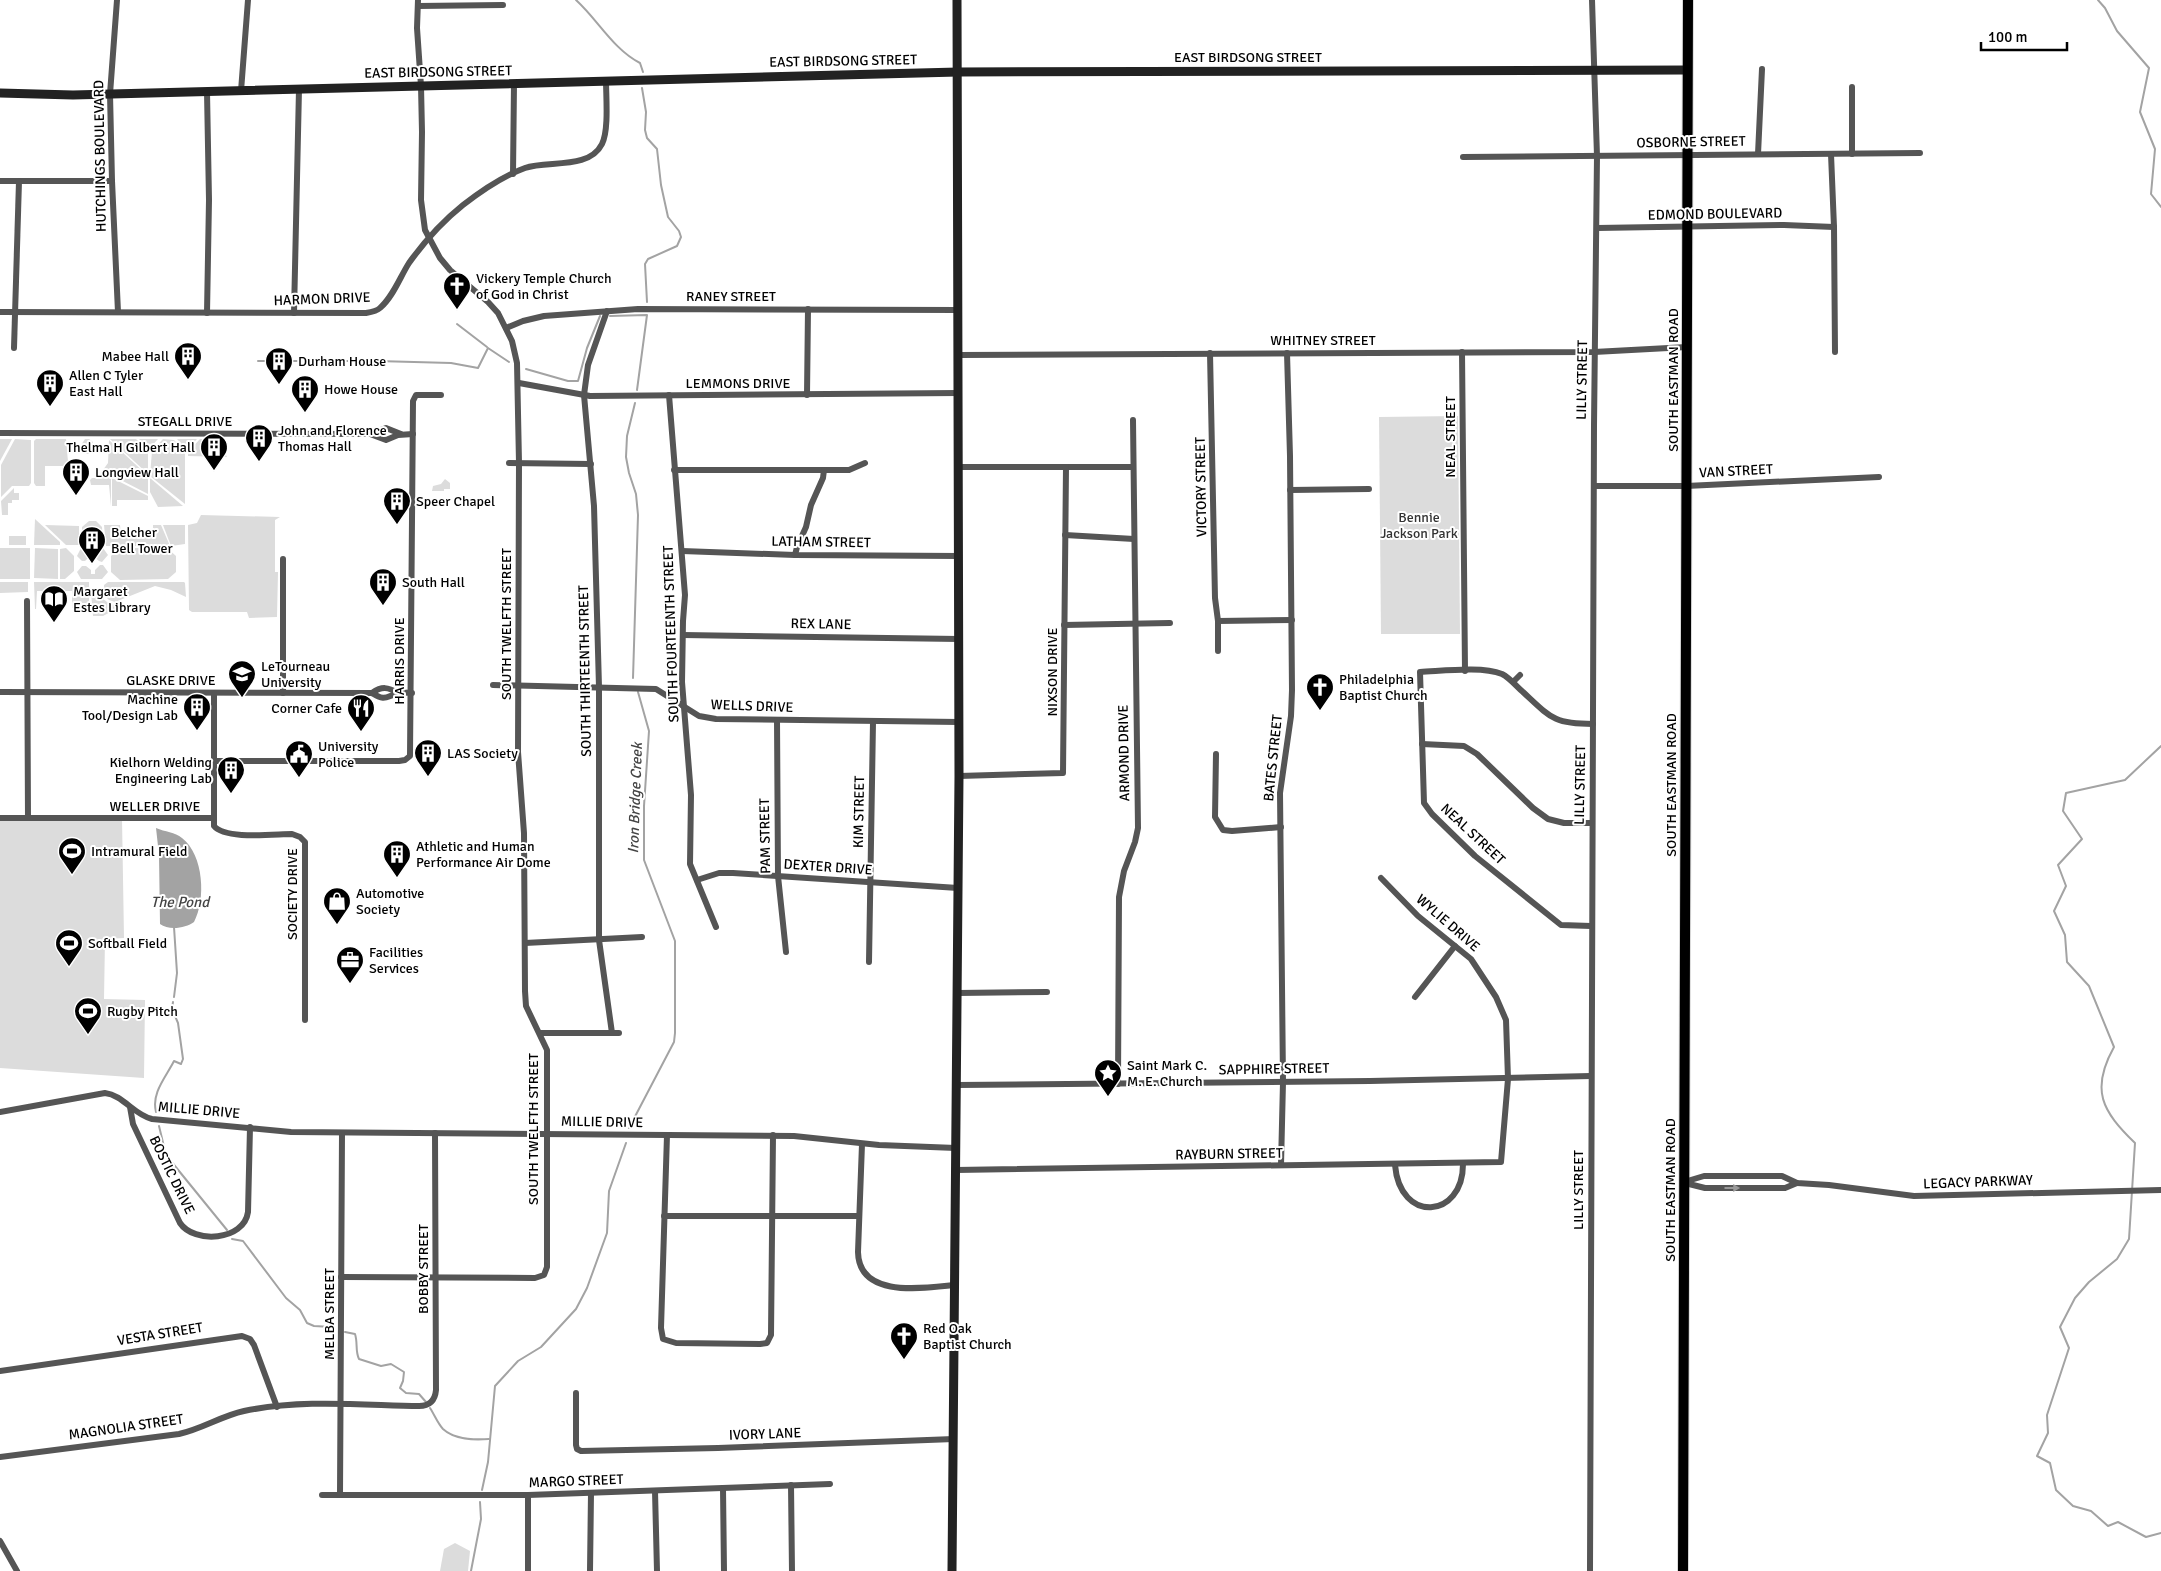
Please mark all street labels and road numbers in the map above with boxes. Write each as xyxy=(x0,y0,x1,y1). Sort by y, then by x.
street label: EAST BIRDSONG STREET xyxy=(1174,49,1322,66)
street label: EAST BIRDSONG STREET xyxy=(769,51,917,71)
street label: EAST BIRDSONG STREET xyxy=(364,62,512,82)
street label: HUTCHINGS BOULEVARD xyxy=(90,80,110,232)
street label: OSBORNE STREET xyxy=(1636,133,1746,151)
street label: EDMOND BOULEVARD xyxy=(1648,204,1782,224)
street label: RANEY STREET xyxy=(686,288,776,305)
street label: HARMON DRIVE xyxy=(273,289,371,309)
street label: SOUTH EASTMAN ROAD xyxy=(1665,308,1682,452)
street label: WHITNEY STREET xyxy=(1270,332,1376,349)
street label: LILLY STREET xyxy=(1573,340,1591,420)
street label: LEMMONS DRIVE xyxy=(686,375,790,392)
street label: NEAL STREET xyxy=(1442,396,1459,478)
street label: STEGALL DRIVE xyxy=(138,413,232,430)
street label: VICTORY STREET xyxy=(1192,437,1210,537)
street label: VAN STREET xyxy=(1699,461,1773,481)
street label: LATHAM STREET xyxy=(771,533,871,551)
street label: SOUTH FOURTEENTH STREET xyxy=(659,545,683,723)
street label: SOUTH TWELFTH STREET xyxy=(498,548,515,700)
street label: SOUTH THIRTEENTH STREET xyxy=(575,585,595,757)
street label: REX LANE xyxy=(790,615,852,633)
street label: HARRIS DRIVE xyxy=(391,617,408,705)
street label: NIXSON DRIVE xyxy=(1044,627,1061,716)
street label: GLASKE DRIVE xyxy=(126,672,216,689)
street label: WELLS DRIVE xyxy=(710,696,794,716)
street label: ARMOND DRIVE xyxy=(1115,704,1133,802)
street label: SOUTH EASTMAN ROAD xyxy=(1663,713,1680,857)
street label: BATES STREET xyxy=(1260,714,1286,802)
street label: LILLY STREET xyxy=(1571,745,1589,825)
street label: KIM STREET xyxy=(850,776,868,848)
street label: WELLER DRIVE xyxy=(109,798,201,815)
street label: PAM STREET xyxy=(756,798,774,874)
street label: NEAL STREET xyxy=(1437,800,1509,868)
street label: SOCIETY DRIVE xyxy=(284,848,301,940)
street label: DEXTER DRIVE xyxy=(783,855,873,879)
street label: WYLIE DRIVE xyxy=(1413,891,1483,955)
street label: SOUTH TWELFTH STREET xyxy=(525,1053,542,1205)
street label: SAPPHIRE STREET xyxy=(1219,1060,1330,1078)
street label: MILLIE DRIVE xyxy=(157,1098,241,1122)
street label: MILLIE DRIVE xyxy=(561,1113,643,1131)
street label: SOUTH EASTMAN ROAD xyxy=(1662,1118,1679,1262)
street label: BOSTIC DRIVE xyxy=(146,1133,198,1217)
street label: RAYBURN STREET xyxy=(1175,1145,1283,1163)
street label: LILLY STREET xyxy=(1570,1150,1587,1230)
street label: LEGACY PARKWAY xyxy=(1923,1172,2033,1192)
street label: BOBBY STREET xyxy=(415,1224,432,1314)
street label: MELBA STREET xyxy=(321,1268,338,1360)
street label: VESTA STREET xyxy=(116,1319,204,1349)
street label: MAGNOLIA STREET xyxy=(67,1411,185,1443)
street label: IVORY LANE xyxy=(728,1424,802,1444)
street label: MARGO STREET xyxy=(528,1471,624,1491)

